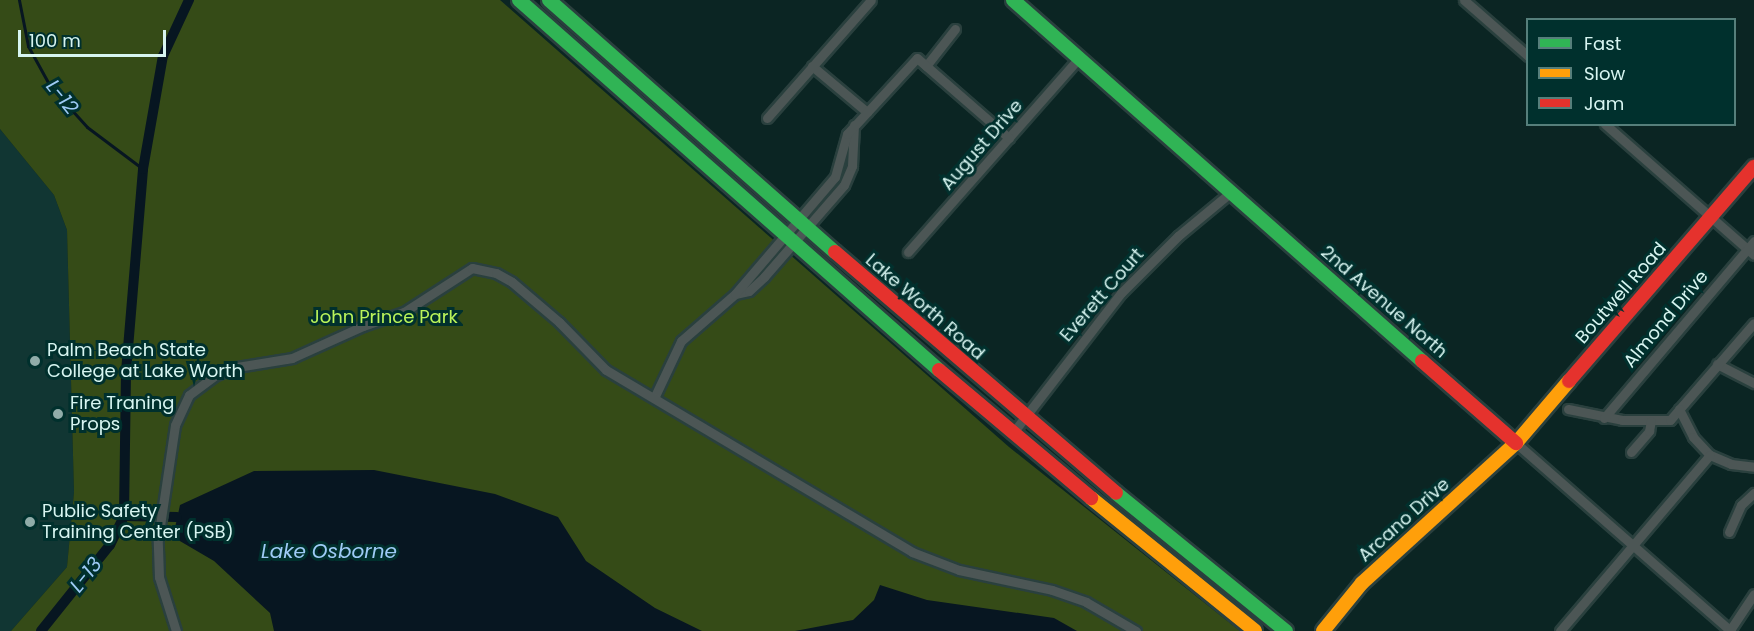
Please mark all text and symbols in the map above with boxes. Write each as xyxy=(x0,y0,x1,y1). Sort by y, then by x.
scale bar xyxy=(21,18,170,56)
legend xyxy=(1526,18,1736,126)
text: 100 m xyxy=(29,28,81,53)
text: Fast xyxy=(1584,31,1621,56)
text: Slow xyxy=(1584,61,1625,86)
water label: L-12 xyxy=(41,75,83,119)
text: Jam xyxy=(1584,91,1624,116)
street label: August Drive xyxy=(937,95,1027,195)
street label: Boutwell Road xyxy=(1571,238,1671,348)
street label: 2nd Avenue North xyxy=(1316,241,1452,363)
street label: Everett Court xyxy=(1056,244,1148,346)
street label: Lake Worth Road xyxy=(861,249,989,365)
street label: Almond Drive xyxy=(1619,266,1713,372)
park label: John Prince Park xyxy=(310,306,458,328)
place label: Palm Beach State College at Lake Worth xyxy=(47,340,243,382)
marker: Palm Beach State College at Lake Worth xyxy=(28,354,42,368)
place label: Fire Traning Props xyxy=(70,393,174,436)
marker: Fire Traning Props xyxy=(51,407,65,421)
street label: Arcano Drive xyxy=(1354,474,1454,566)
place label: Public Safety Training Center (PSB) xyxy=(42,501,234,544)
marker: Public Safety Training Center (PSB) xyxy=(23,515,37,529)
water label: Lake Osborne xyxy=(261,539,397,563)
water label: L-13 xyxy=(65,553,107,597)

